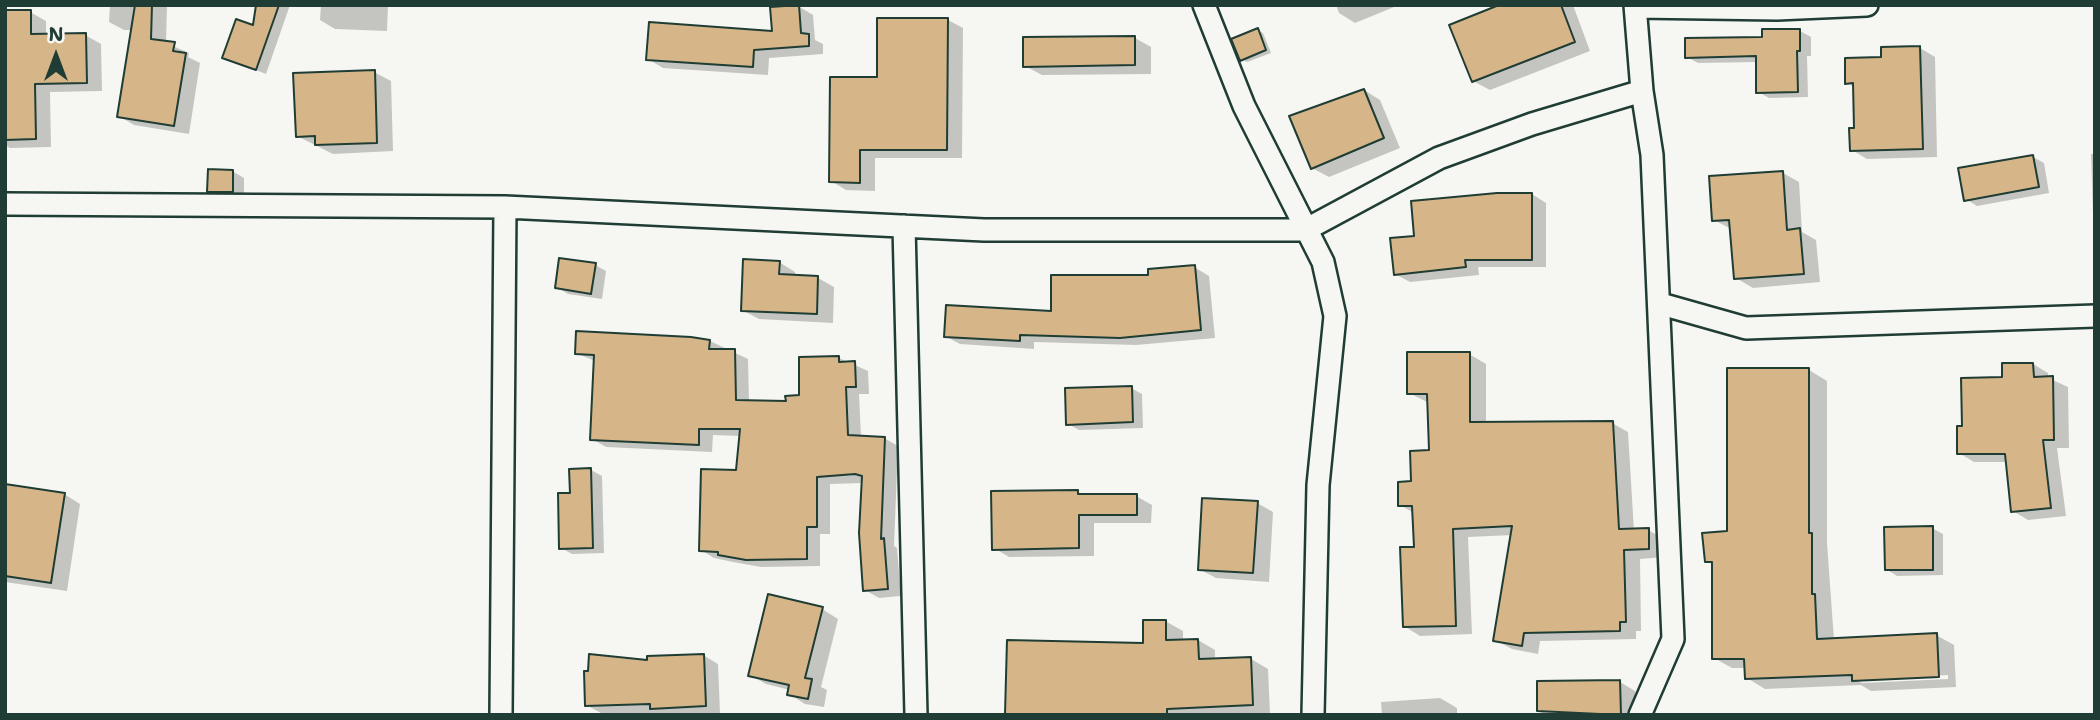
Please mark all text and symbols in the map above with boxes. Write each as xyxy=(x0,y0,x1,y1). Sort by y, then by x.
north arrow xyxy=(21,21,91,91)
text: N xyxy=(48,22,64,47)

